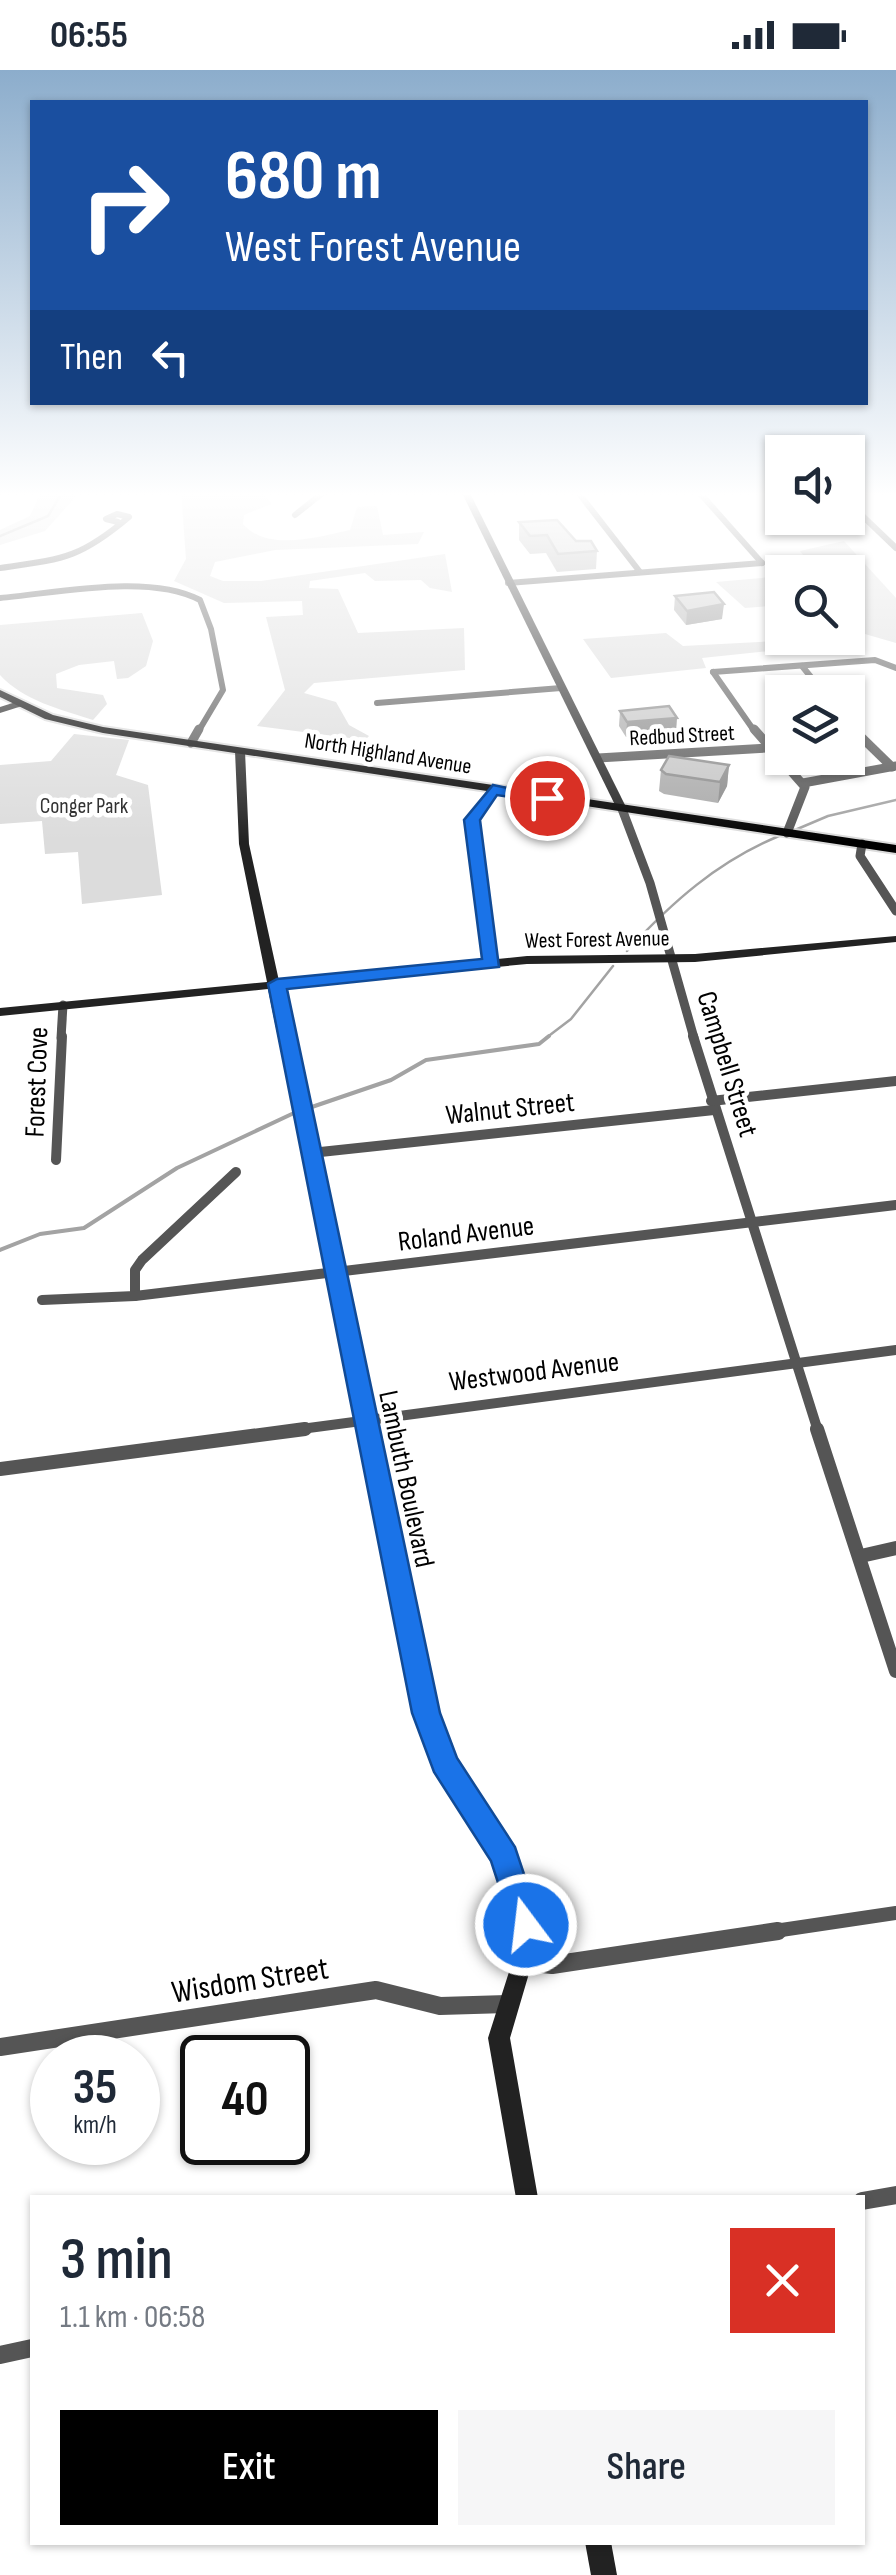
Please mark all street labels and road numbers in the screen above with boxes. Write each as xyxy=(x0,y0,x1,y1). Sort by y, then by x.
street label: Redbud Street xyxy=(629,720,736,752)
street label: North Highland Avenue xyxy=(303,727,473,781)
street label: West Forest Avenue xyxy=(524,925,670,955)
street label: Campbell Street xyxy=(689,987,765,1141)
street label: Forest Cove xyxy=(19,1026,55,1138)
street label: Walnut Street xyxy=(444,1086,576,1132)
street label: Roland Avenue xyxy=(396,1209,536,1259)
street label: Westwood Avenue xyxy=(447,1345,621,1399)
street label: Lambuth Boulevard xyxy=(371,1388,441,1570)
street label: Wisdom Street xyxy=(169,1949,331,2013)

